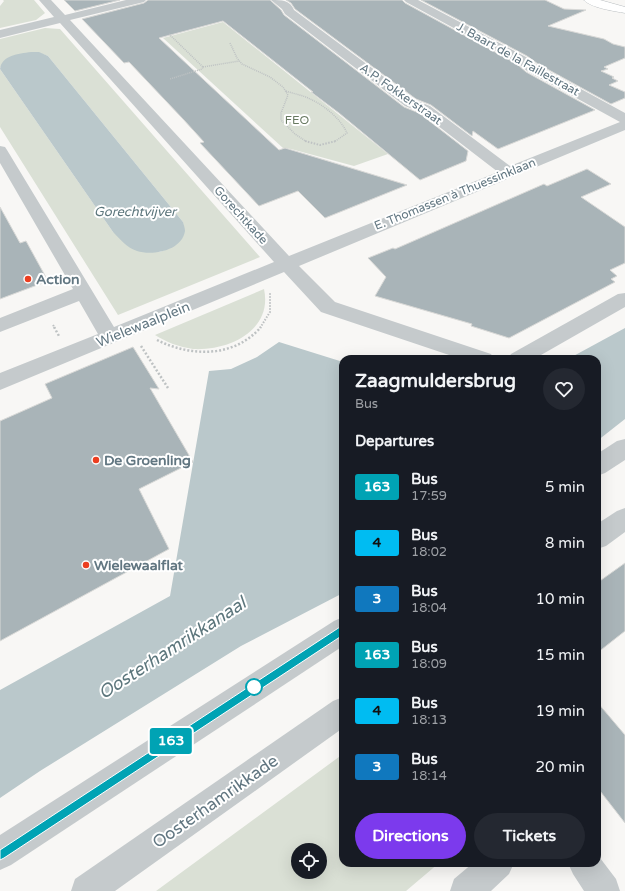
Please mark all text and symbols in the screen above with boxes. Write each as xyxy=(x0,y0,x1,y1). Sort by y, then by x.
street label: J. Baart de la Faillestraat xyxy=(454,19,582,99)
street label: A.P. Fokkerstraat xyxy=(357,61,445,128)
park label: FEO xyxy=(285,113,310,127)
street label: E. Thomassen à Thuessinklaan xyxy=(372,155,538,233)
street label: Gorechtkade xyxy=(211,183,271,247)
water label: Gorechtvijver xyxy=(94,204,178,220)
place label: Action xyxy=(36,271,80,288)
marker: Action xyxy=(23,274,33,284)
street label: Wielewaalplein xyxy=(94,298,192,351)
button: heart xyxy=(543,368,585,410)
text: Zaagmuldersbrug xyxy=(355,370,516,392)
text: Bus xyxy=(355,396,378,412)
text: Departures xyxy=(355,432,434,450)
place label: De Groenling xyxy=(104,452,191,469)
marker: De Groenling xyxy=(91,455,101,465)
text: Bus xyxy=(411,470,438,488)
text: 163 xyxy=(364,478,390,495)
text: 5 min xyxy=(545,478,585,496)
text: 17:59 xyxy=(411,488,447,504)
text: Bus xyxy=(411,526,438,544)
text: 4 xyxy=(373,534,381,551)
text: 8 min xyxy=(545,534,585,552)
text: 18:02 xyxy=(411,544,447,560)
place label: Wielewaalflat xyxy=(94,557,184,574)
marker: Wielewaalflat xyxy=(81,560,91,570)
text: Bus xyxy=(411,582,438,600)
text: 3 xyxy=(373,590,381,607)
text: 10 min xyxy=(536,590,585,608)
water label: Oosterhamrikkanaal xyxy=(94,591,252,704)
text: 18:04 xyxy=(411,600,447,616)
text: Bus xyxy=(411,638,438,656)
text: 163 xyxy=(364,646,390,663)
text: 15 min xyxy=(536,646,585,664)
text: 18:09 xyxy=(411,656,447,672)
unlabelled marker xyxy=(245,678,263,696)
text: Bus xyxy=(411,694,438,712)
text: 4 xyxy=(373,702,381,719)
text: 19 min xyxy=(536,702,585,720)
text: 18:13 xyxy=(411,712,447,728)
line badge: 163 xyxy=(148,728,194,754)
text: 163 xyxy=(158,732,184,749)
street label: Oosterhamrikkade xyxy=(148,750,282,853)
text: Bus xyxy=(411,750,438,768)
text: 3 xyxy=(373,758,381,775)
text: 20 min xyxy=(536,758,585,776)
text: 18:14 xyxy=(411,768,447,784)
button: Directions xyxy=(355,813,466,859)
button: Tickets xyxy=(474,813,585,859)
map controls xyxy=(291,843,327,879)
button: locate xyxy=(291,843,327,879)

